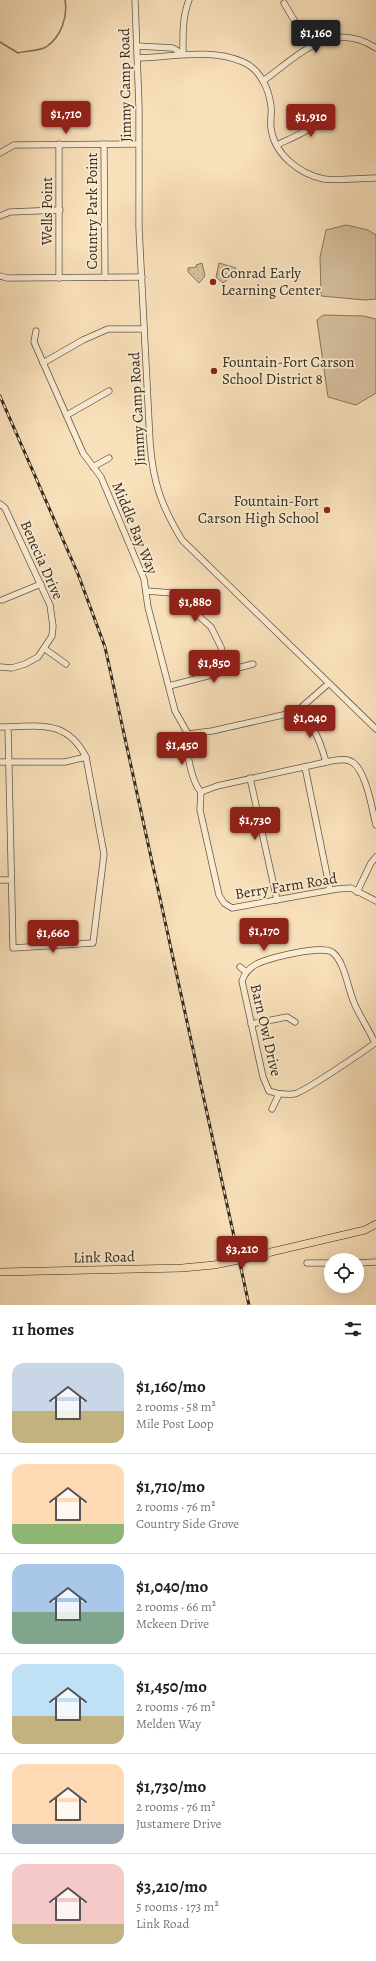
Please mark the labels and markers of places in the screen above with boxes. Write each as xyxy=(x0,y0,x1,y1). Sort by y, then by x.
pin: $1,160 xyxy=(283,20,349,54)
pin: $1,710 xyxy=(33,101,99,135)
pin: $1,910 xyxy=(278,104,344,138)
place label: Conrad Early Learning Center xyxy=(221,263,321,300)
marker: Conrad Early Learning Center xyxy=(208,277,218,287)
place label: Fountain-Fort Carson School District 8 xyxy=(222,352,354,389)
marker: Fountain-Fort Carson School District 8 xyxy=(209,366,219,376)
place label: Fountain-Fort Carson High School xyxy=(198,491,319,528)
marker: Fountain-Fort Carson High School xyxy=(322,505,332,515)
pin: $1,880 xyxy=(162,589,228,623)
pin: $1,850 xyxy=(181,650,247,684)
pin: $1,040 xyxy=(277,705,343,739)
pin: $1,450 xyxy=(149,732,215,766)
pin: $1,730 xyxy=(222,807,288,841)
pin: $1,170 xyxy=(231,918,297,952)
pin: $1,660 xyxy=(20,920,86,954)
pin: $3,210 xyxy=(209,1236,275,1270)

